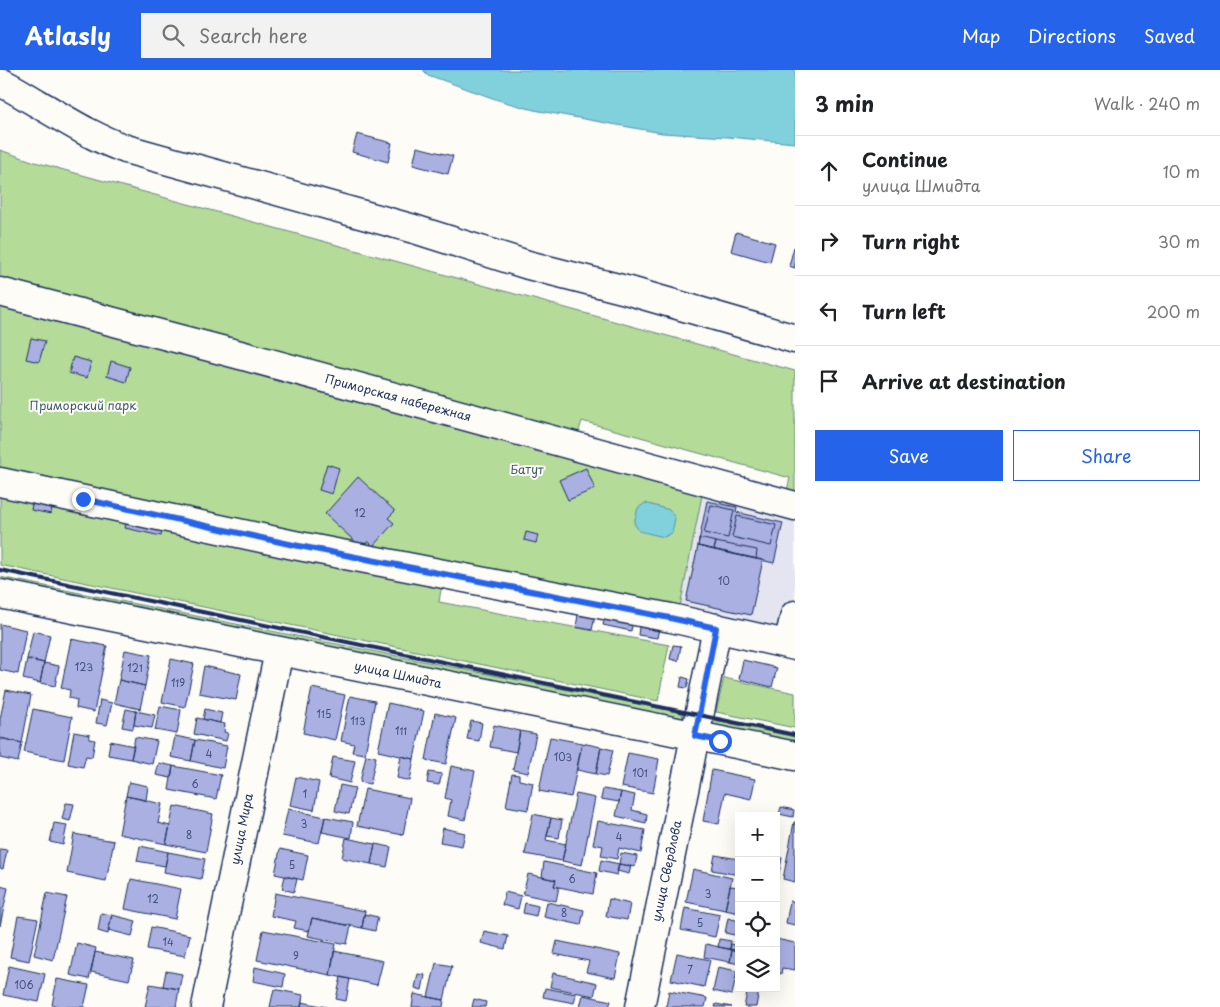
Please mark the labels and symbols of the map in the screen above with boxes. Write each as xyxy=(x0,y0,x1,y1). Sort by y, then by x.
street label: Приморская набережная xyxy=(323,369,473,425)
park label: Приморский парк xyxy=(30,396,137,414)
park label: Батут xyxy=(510,460,544,478)
route end xyxy=(72,488,95,511)
house number: 12 xyxy=(354,505,366,520)
house number: 10 xyxy=(718,573,730,588)
street label: улица Шмидта xyxy=(353,656,444,692)
house number: 123 xyxy=(75,659,93,674)
house number: 121 xyxy=(127,660,143,675)
house number: 119 xyxy=(171,675,185,690)
house number: 115 xyxy=(317,706,331,721)
house number: 113 xyxy=(350,713,366,728)
house number: 111 xyxy=(395,723,407,738)
route start xyxy=(709,730,732,753)
house number: 4 xyxy=(206,746,213,761)
house number: 103 xyxy=(554,749,572,764)
house number: 101 xyxy=(632,765,648,780)
house number: 6 xyxy=(191,776,199,791)
house number: 1 xyxy=(303,786,307,801)
street label: улица Мира xyxy=(225,791,257,866)
house number: 3 xyxy=(301,816,307,831)
street label: улица Свердлова xyxy=(647,818,686,923)
house number: 8 xyxy=(186,827,192,842)
house number: 4 xyxy=(616,829,623,844)
house number: 5 xyxy=(289,857,295,872)
house number: 6 xyxy=(568,871,576,886)
house number: 3 xyxy=(705,886,711,901)
house number: 12 xyxy=(147,891,159,906)
house number: 8 xyxy=(561,905,567,920)
house number: 5 xyxy=(697,915,703,930)
house number: 14 xyxy=(162,934,174,949)
house number: 9 xyxy=(293,948,299,963)
house number: 7 xyxy=(687,962,693,977)
house number: 106 xyxy=(15,977,33,992)

